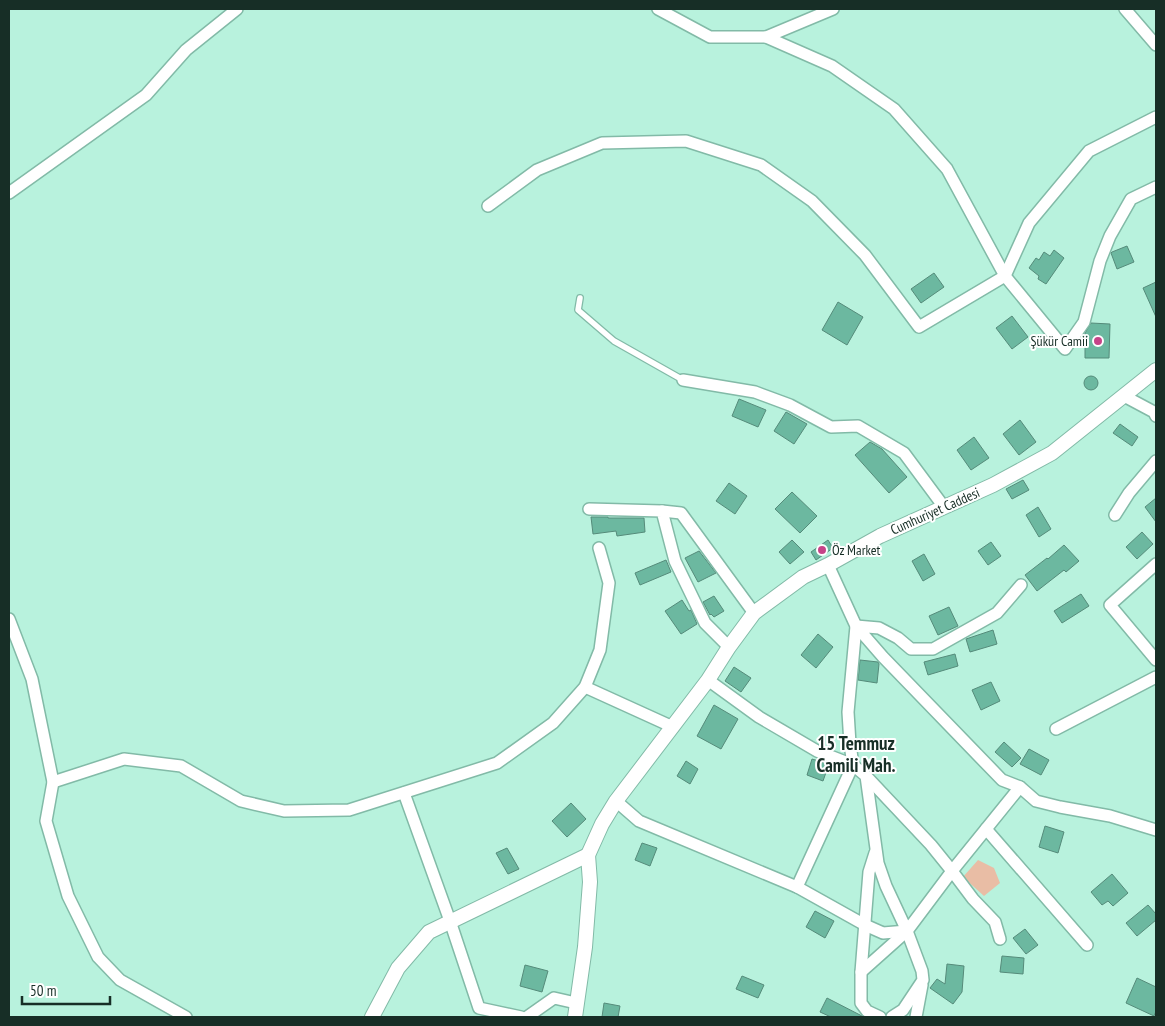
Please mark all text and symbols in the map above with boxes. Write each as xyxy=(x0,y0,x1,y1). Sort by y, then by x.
place label: Şükür Camii xyxy=(1031,332,1088,350)
marker: Şükür Camii xyxy=(1092,335,1104,347)
street label: Cumhuriyet Caddesi xyxy=(888,483,982,539)
place label: Öz Market xyxy=(832,541,881,559)
marker: Öz Market xyxy=(816,544,828,556)
district label: 15 Temmuz Camili Mah. xyxy=(816,731,896,777)
scale bar xyxy=(22,974,110,1006)
text: 50 m xyxy=(30,981,56,1000)

